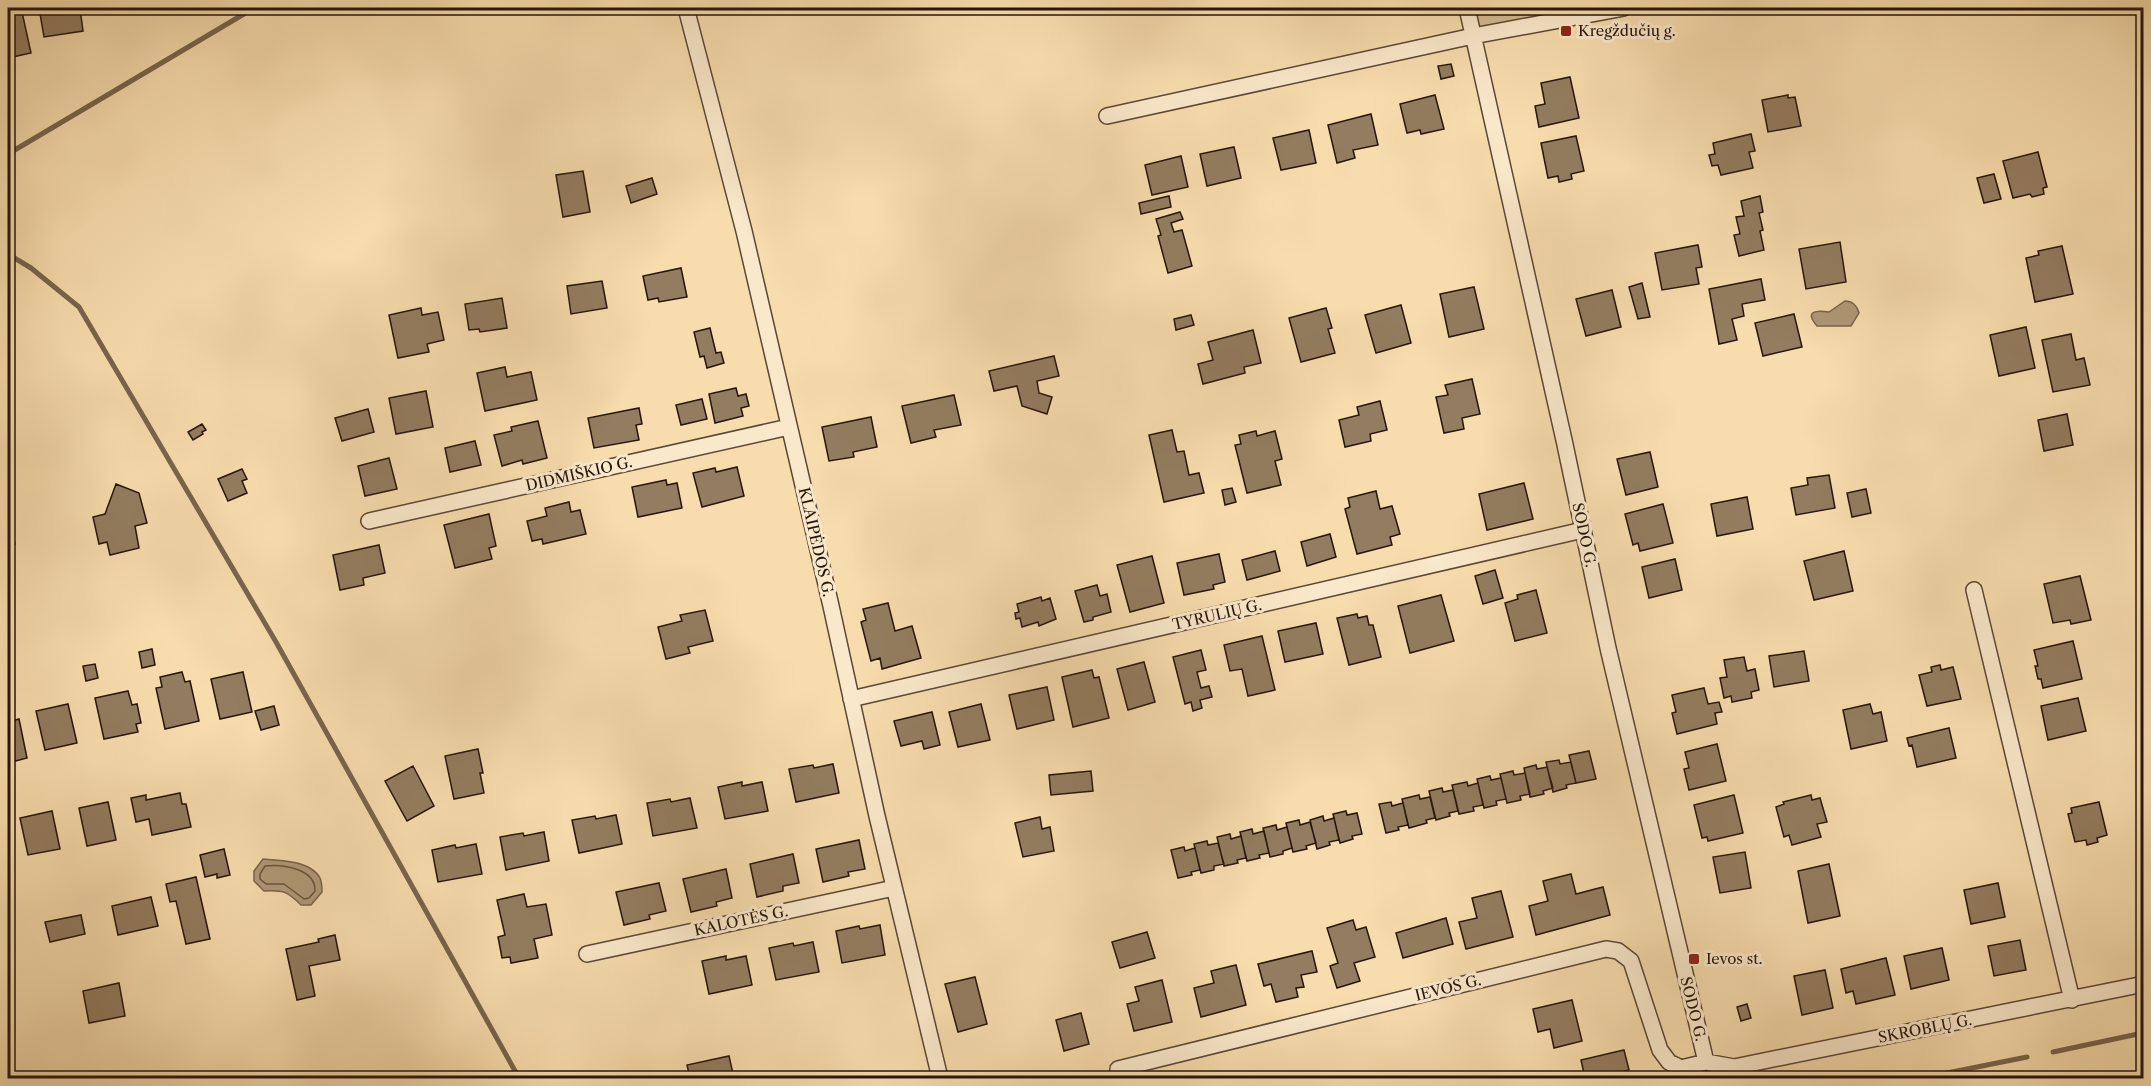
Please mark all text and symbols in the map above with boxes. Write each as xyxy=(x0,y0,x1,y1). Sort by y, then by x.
place label: Kregždučių g. xyxy=(1578,21,1676,40)
marker: Kregždučių g. xyxy=(1559,24,1573,38)
street label: DIDMIŠKIO G. xyxy=(524,452,634,495)
street label: KLAIPĖDOS G. xyxy=(795,485,838,599)
street label: SODO G. xyxy=(1568,501,1601,569)
street label: TYRULIŲ G. xyxy=(1170,595,1263,634)
street label: KALOTĖS G. xyxy=(692,901,790,940)
place label: Ievos st. xyxy=(1706,949,1763,968)
marker: Ievos st. xyxy=(1687,952,1701,966)
street label: IEVOS G. xyxy=(1413,970,1483,1005)
street label: SODO G. xyxy=(1676,975,1711,1043)
street label: SKROBLŲ G. xyxy=(1876,1010,1974,1047)

